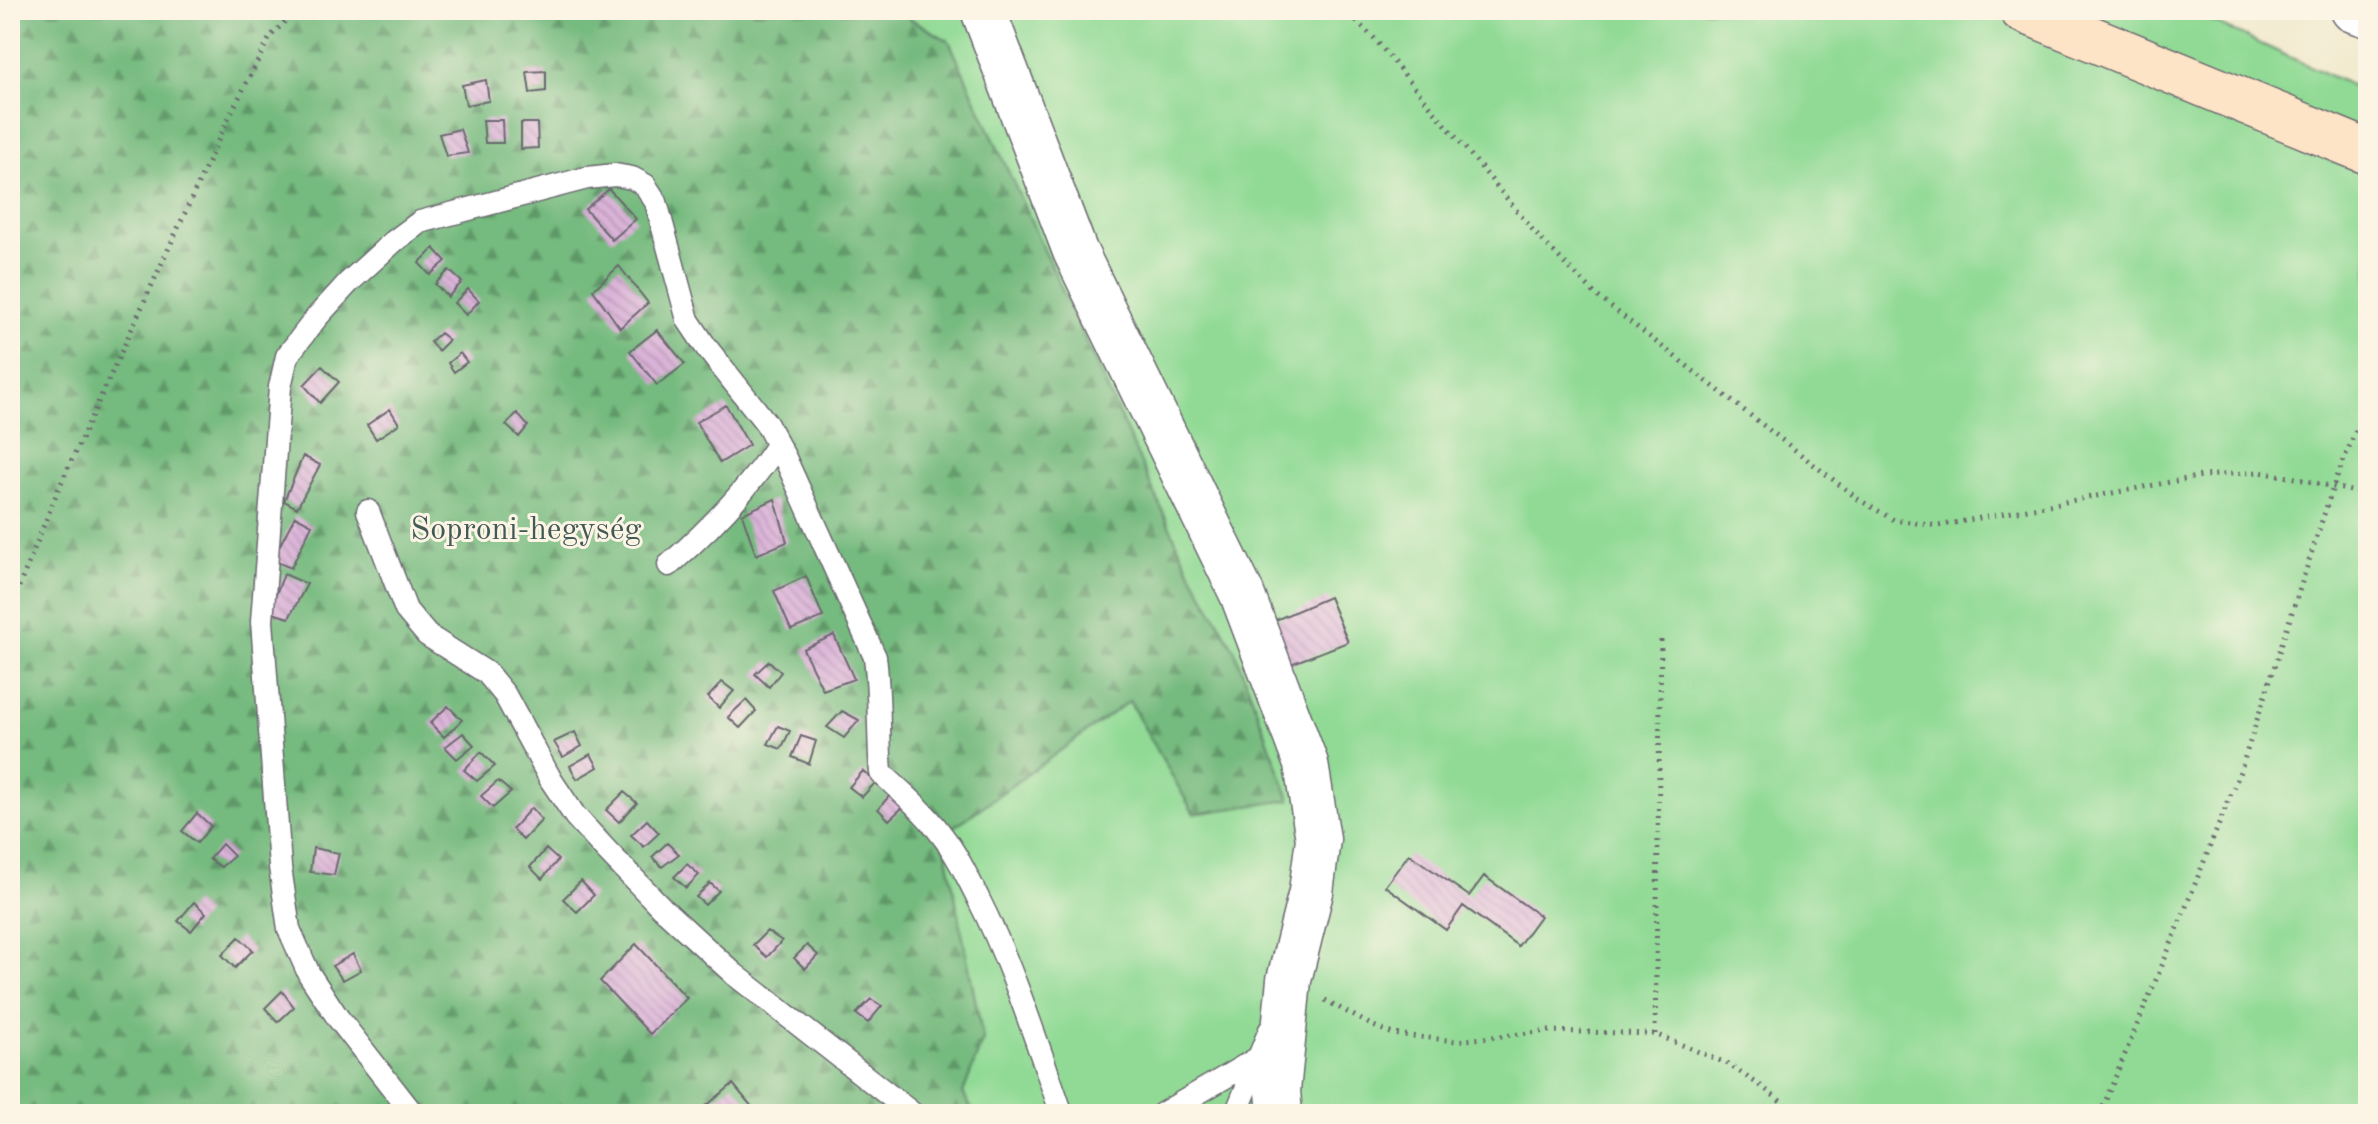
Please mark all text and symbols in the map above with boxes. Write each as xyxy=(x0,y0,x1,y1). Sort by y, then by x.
park label: Soproni-hegység xyxy=(410,515,642,547)

